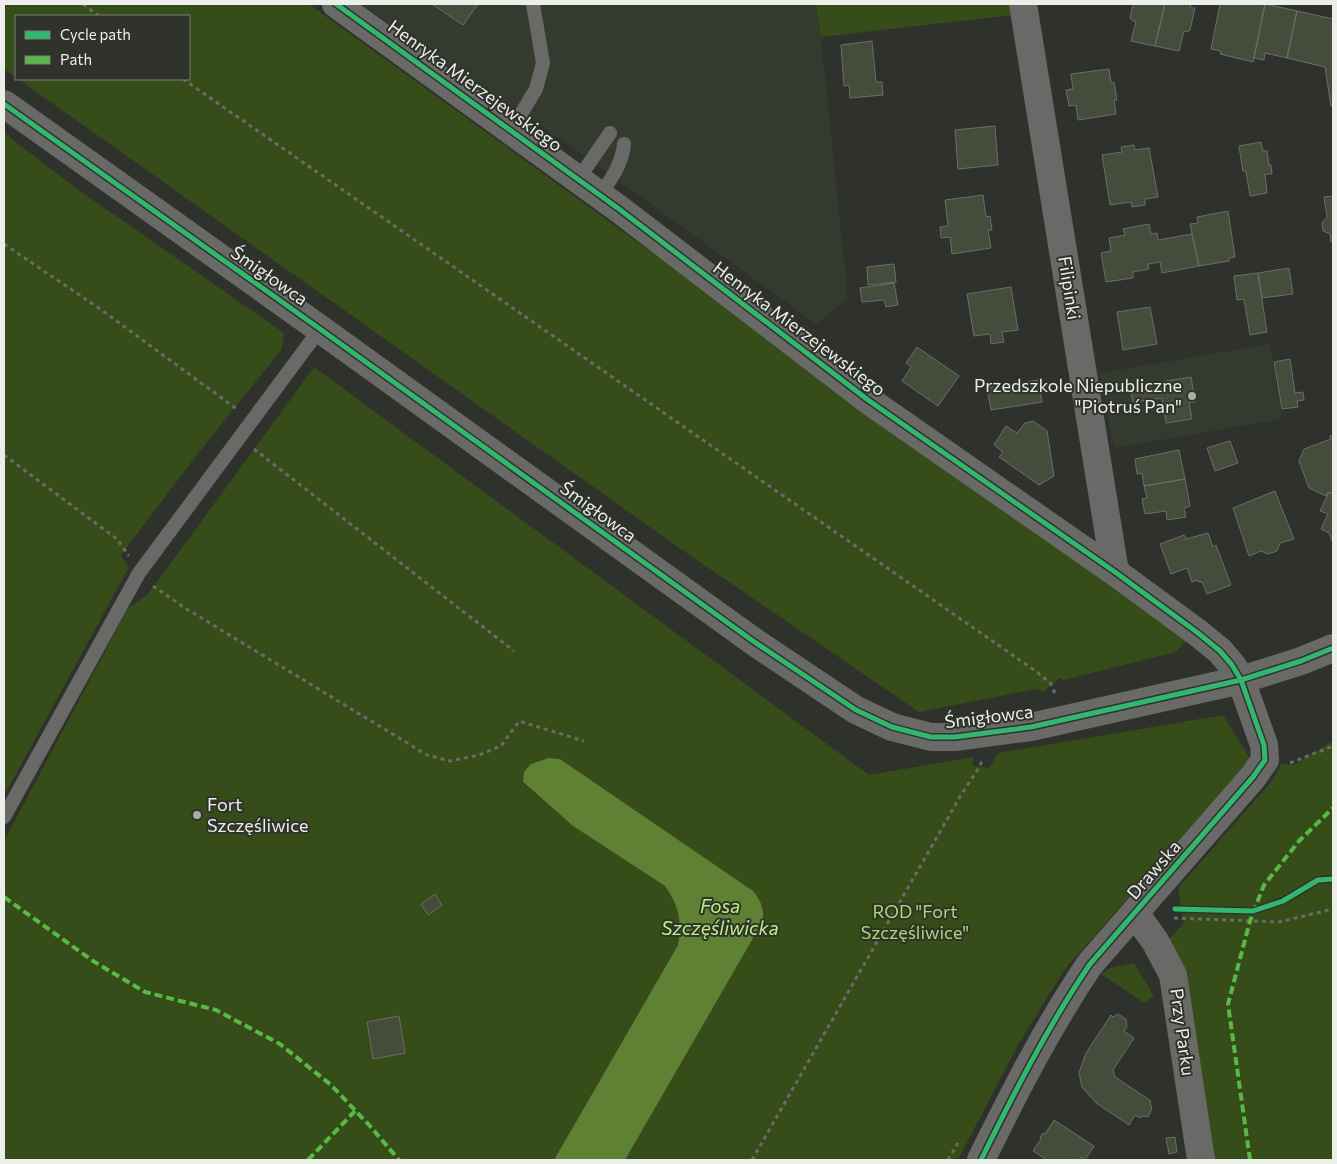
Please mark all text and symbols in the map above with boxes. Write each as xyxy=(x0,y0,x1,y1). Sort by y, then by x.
legend xyxy=(15,15,190,80)
street label: Henryka Mierzejewskiego xyxy=(384,15,567,156)
text: Cycle path xyxy=(60,25,131,43)
text: Path xyxy=(60,50,92,68)
street label: Śmigłowca xyxy=(227,241,312,310)
street label: Filipinki xyxy=(1054,254,1086,321)
street label: Henryka Mierzejewskiego xyxy=(709,256,890,400)
place label: Przedszkole Niepubliczne "Piotruś Pan" xyxy=(974,374,1182,417)
marker: Przedszkole Niepubliczne "Piotruś Pan" xyxy=(1186,390,1198,402)
street label: Śmigłowca xyxy=(556,476,641,546)
street label: Śmigłowca xyxy=(943,700,1034,732)
place label: Fort Szczęśliwice xyxy=(207,793,309,836)
marker: Fort Szczęśliwice xyxy=(191,809,203,821)
street label: Drawska xyxy=(1122,835,1185,903)
water label: Fosa Szczęśliwicka xyxy=(661,894,779,939)
park label: ROD "Fort Szczęśliwice" xyxy=(861,900,969,943)
street label: Przy Parku xyxy=(1166,987,1200,1077)

